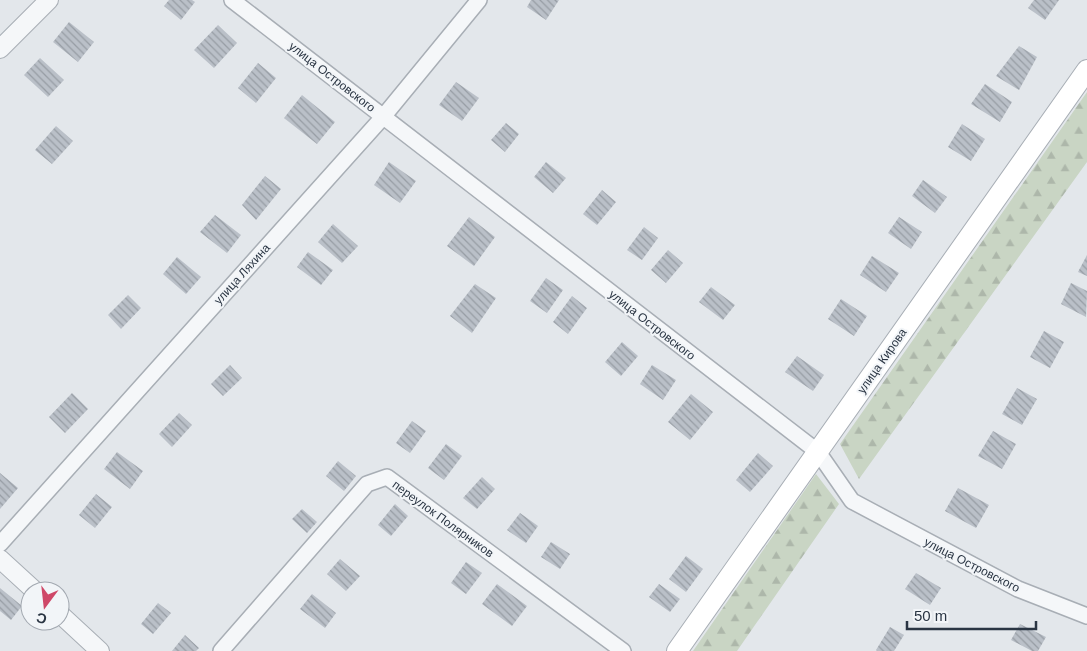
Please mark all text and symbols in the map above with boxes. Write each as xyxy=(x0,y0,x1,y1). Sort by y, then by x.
street label: улица Островского xyxy=(286,39,378,115)
street label: улица Ляхина xyxy=(211,241,273,307)
street label: улица Островского xyxy=(606,287,698,363)
street label: улица Кирова xyxy=(854,325,910,396)
street label: переулок Полярников xyxy=(390,478,496,560)
street label: улица Островского xyxy=(922,535,1023,595)
north arrow xyxy=(20,581,70,631)
scale bar xyxy=(907,598,1036,630)
text: 50 m xyxy=(914,607,947,624)
text: С xyxy=(35,610,49,628)

